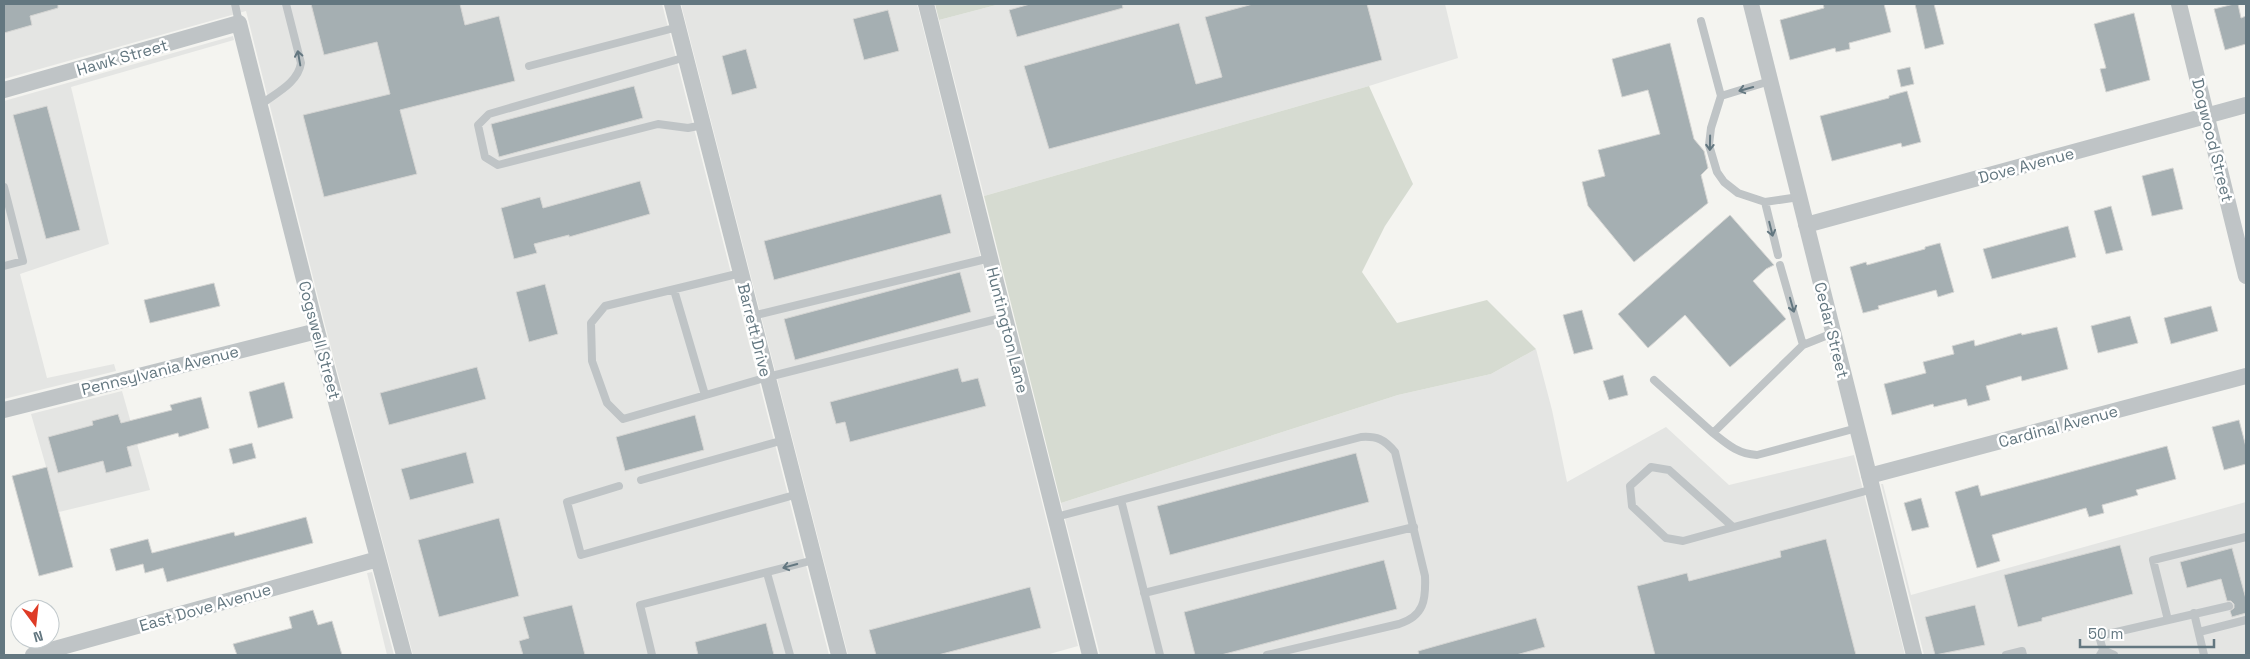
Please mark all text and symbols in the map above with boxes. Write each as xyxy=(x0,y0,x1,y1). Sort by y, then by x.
street label: Hawk Street xyxy=(74,34,170,81)
one-way arrow xyxy=(294,51,304,67)
street label: Dogwood Street xyxy=(2187,76,2238,204)
one-way arrow xyxy=(1738,84,1754,94)
one-way arrow xyxy=(1705,134,1715,151)
street label: Dove Avenue xyxy=(1976,143,2076,188)
one-way arrow xyxy=(1767,220,1776,236)
street label: Huntington Lane xyxy=(982,265,1033,395)
street label: Cogswell Street xyxy=(294,279,345,402)
street label: Cedar Street xyxy=(1809,280,1854,380)
street label: Barrett Drive xyxy=(733,281,776,379)
one-way arrow xyxy=(1787,297,1797,313)
street label: Pennsylvania Avenue xyxy=(79,341,241,400)
street label: Cardinal Avenue xyxy=(1996,400,2120,453)
one-way arrow xyxy=(783,562,799,572)
street label: East Dove Avenue xyxy=(137,579,274,636)
north arrow xyxy=(10,599,60,649)
scale bar xyxy=(2080,616,2214,648)
text: 50 m xyxy=(2088,624,2123,643)
text: N xyxy=(31,627,45,646)

